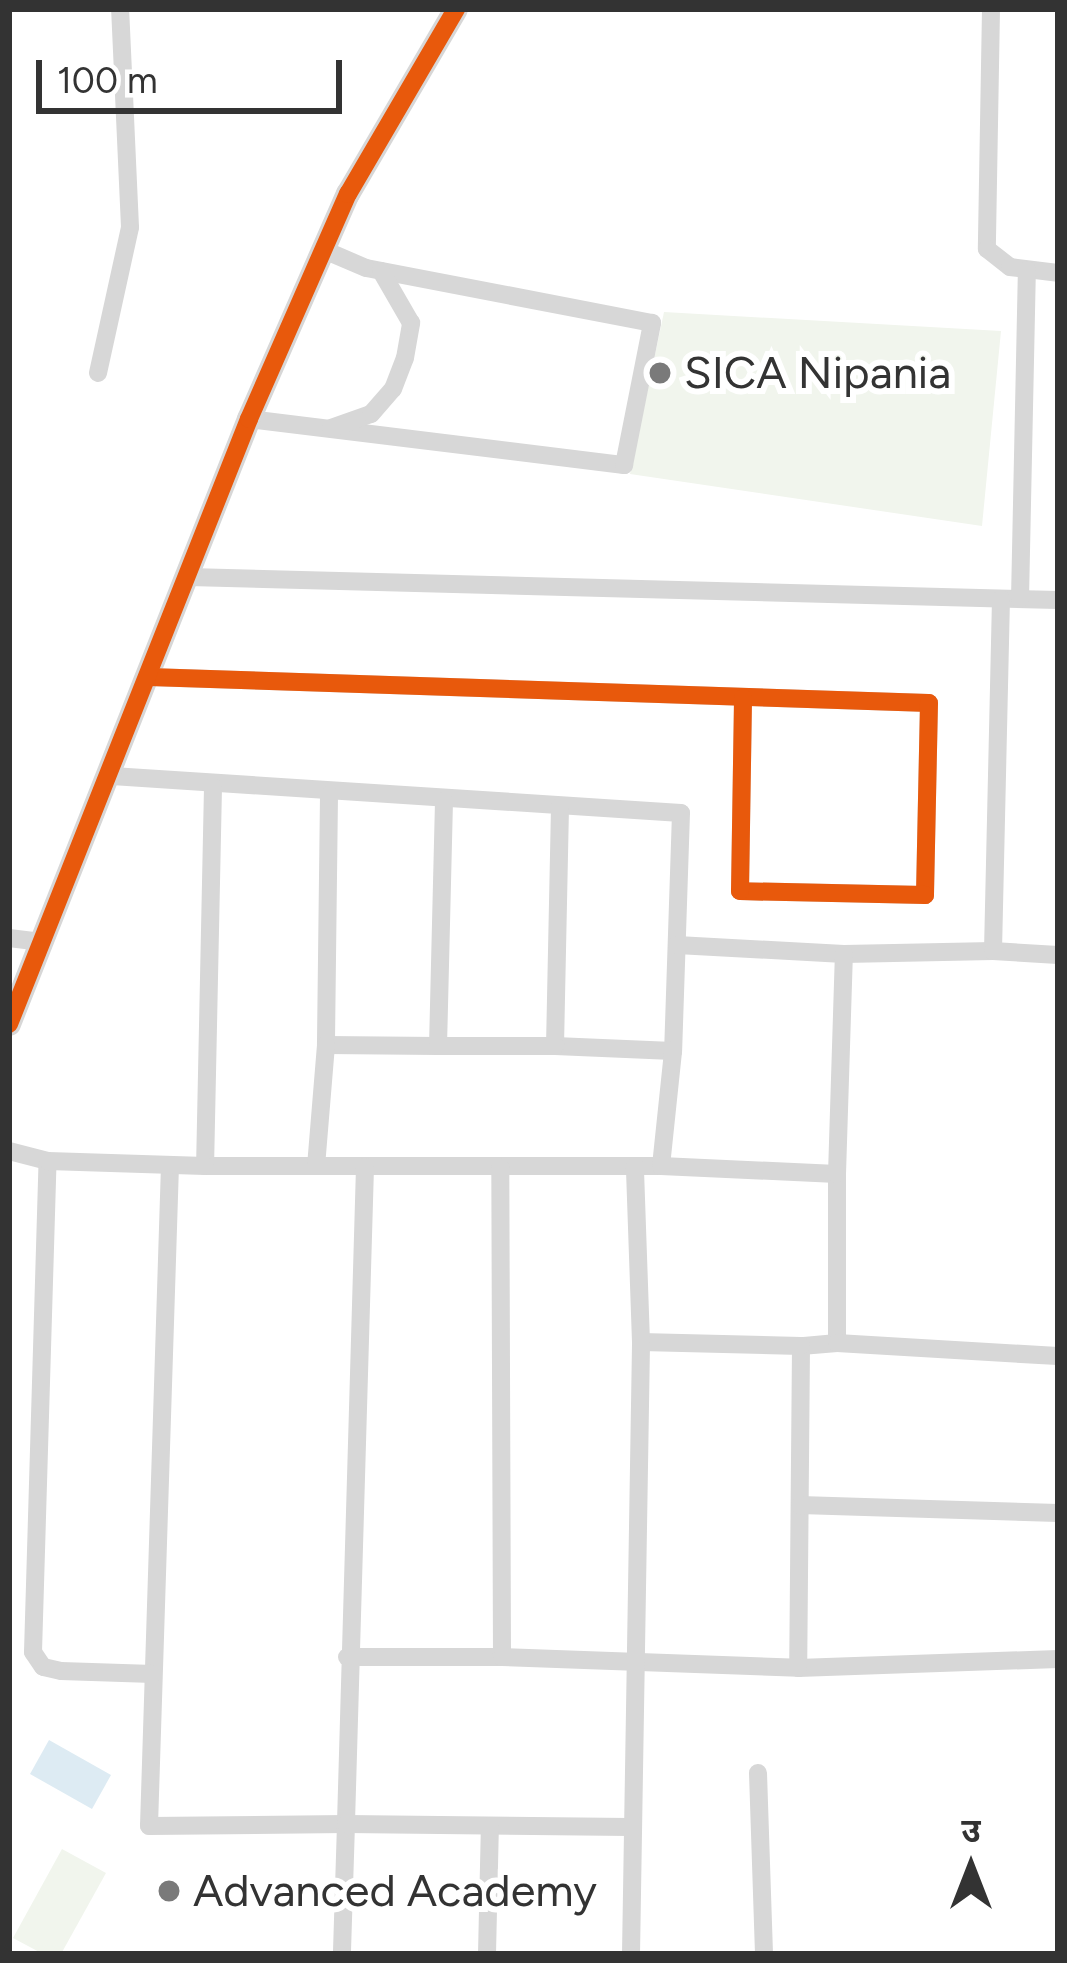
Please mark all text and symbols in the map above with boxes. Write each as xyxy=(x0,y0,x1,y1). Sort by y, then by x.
scale bar xyxy=(42,36,348,110)
text: 100 m xyxy=(57,59,158,102)
place label: SICA Nipania xyxy=(684,346,951,400)
marker: SICA Nipania xyxy=(647,360,673,386)
north arrow xyxy=(911,1807,1031,1927)
text: उ xyxy=(961,1811,981,1850)
place label: Advanced Academy xyxy=(193,1864,597,1918)
marker: Advanced Academy xyxy=(156,1878,182,1904)

